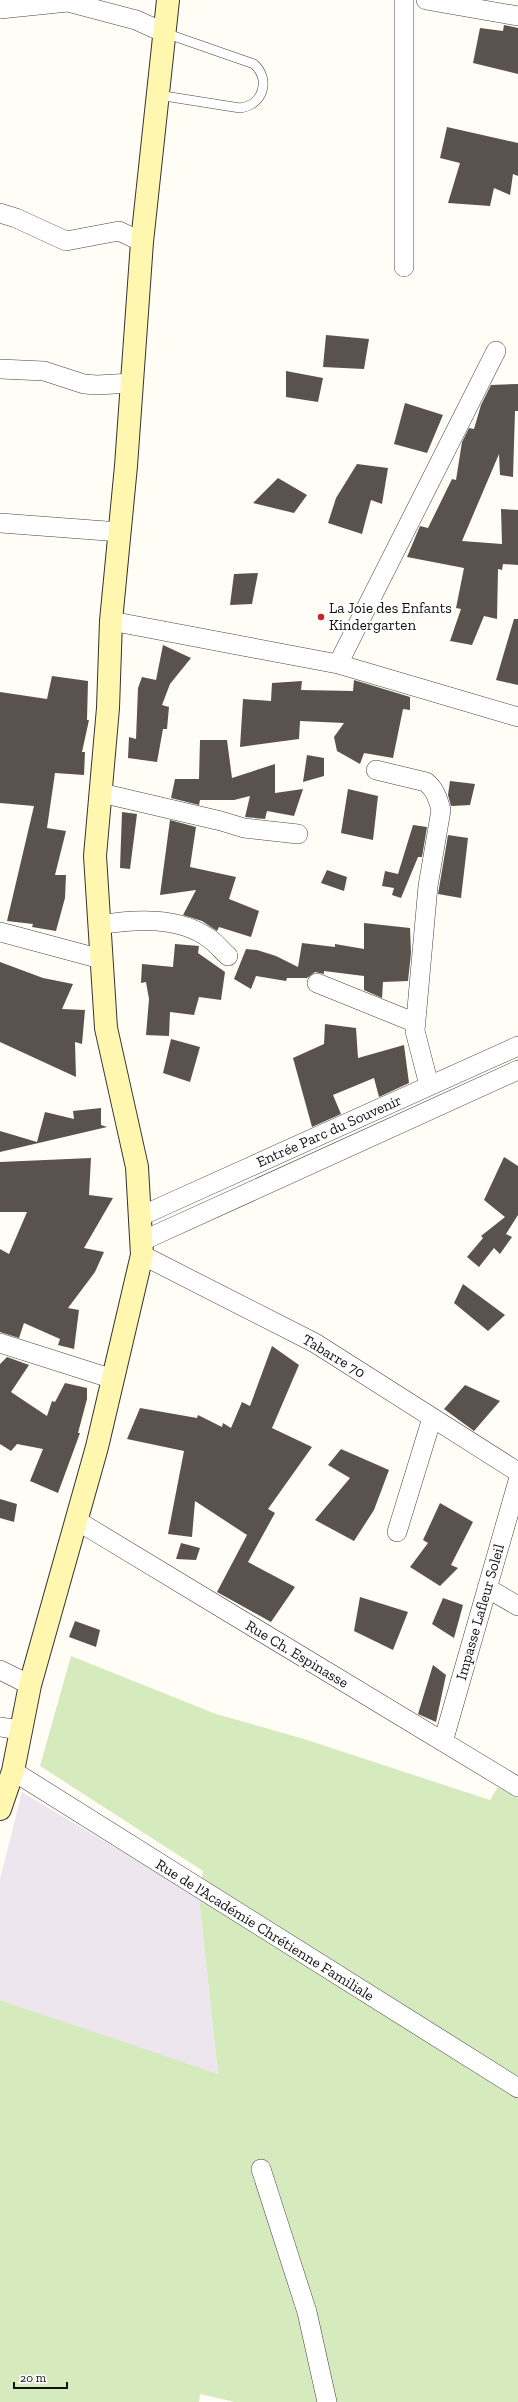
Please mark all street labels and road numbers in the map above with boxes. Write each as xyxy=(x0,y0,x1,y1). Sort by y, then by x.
street label: Entrée Parc du Souvenir xyxy=(254,1091,404,1171)
street label: Tabarre 70 xyxy=(299,1330,369,1382)
street label: Impasse Lafleur Soleil xyxy=(452,1542,508,1682)
street label: Rue Ch. Espinasse xyxy=(242,1616,352,1692)
street label: Rue de l'Académie Chrétienne Familiale xyxy=(152,1855,378,2005)

